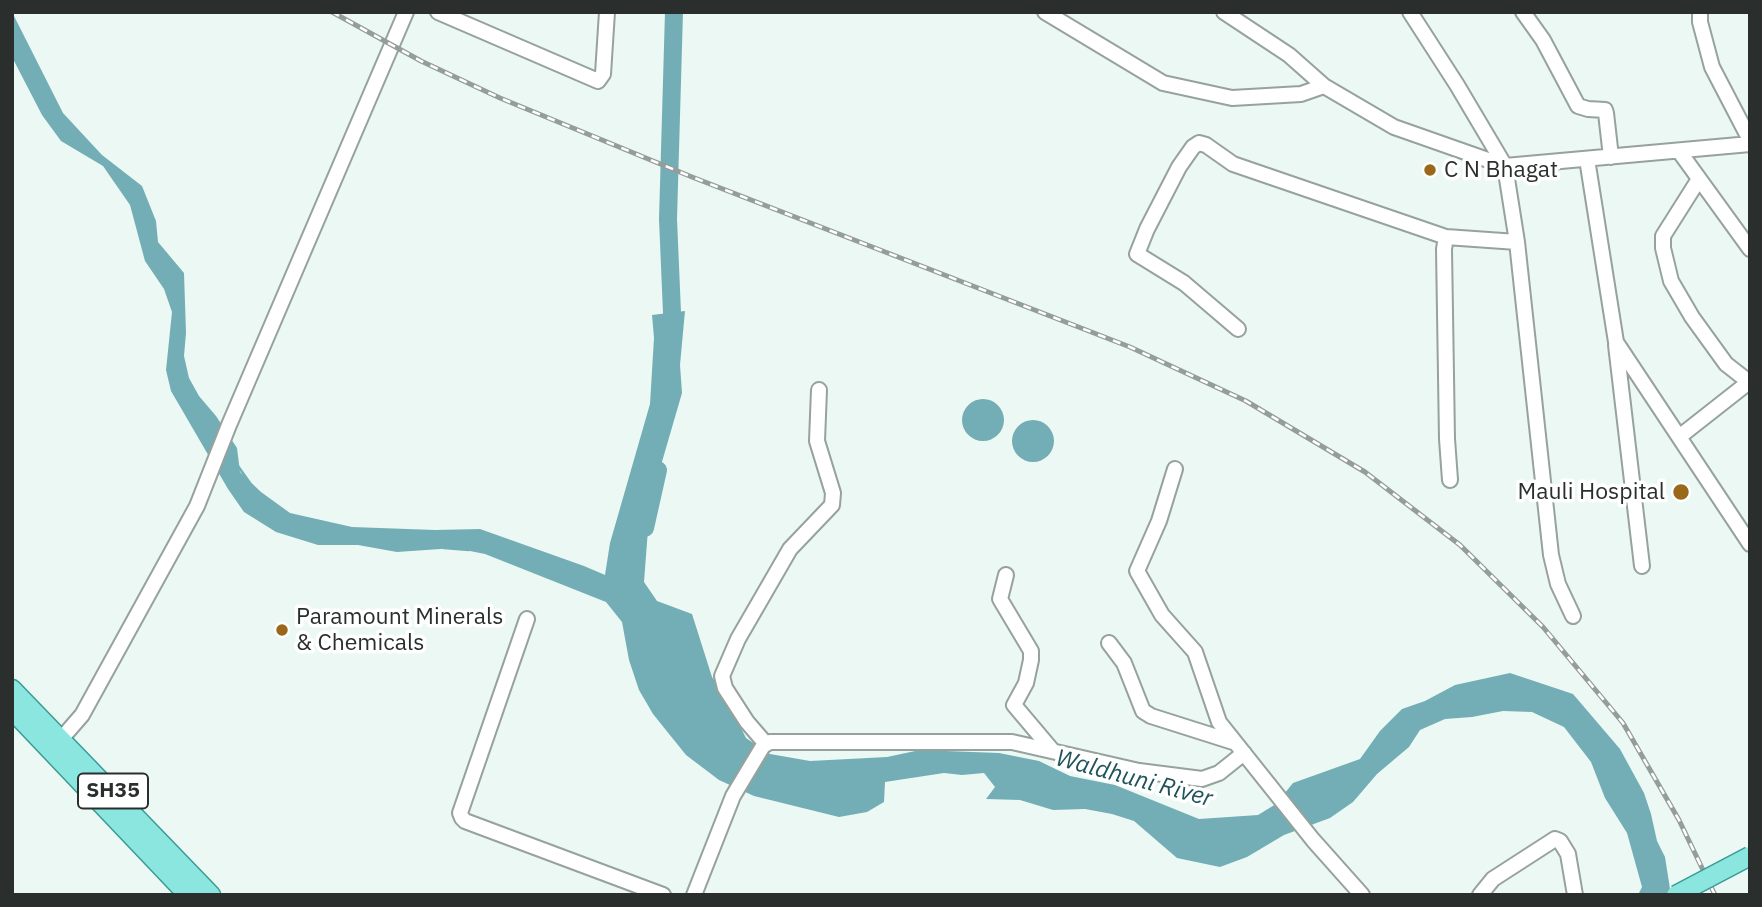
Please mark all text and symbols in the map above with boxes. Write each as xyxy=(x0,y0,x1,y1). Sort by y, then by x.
place label: C N Bhagat xyxy=(1444,156,1558,184)
marker: C N Bhagat xyxy=(1422,162,1438,178)
place label: Mauli Hospital xyxy=(1518,478,1665,506)
marker: Mauli Hospital xyxy=(1671,482,1691,502)
place label: Paramount Minerals & Chemicals xyxy=(296,603,503,657)
marker: Paramount Minerals & Chemicals xyxy=(274,622,290,638)
water label: Waldhuni River xyxy=(1052,744,1216,814)
road number: SH35 xyxy=(78,774,148,808)

